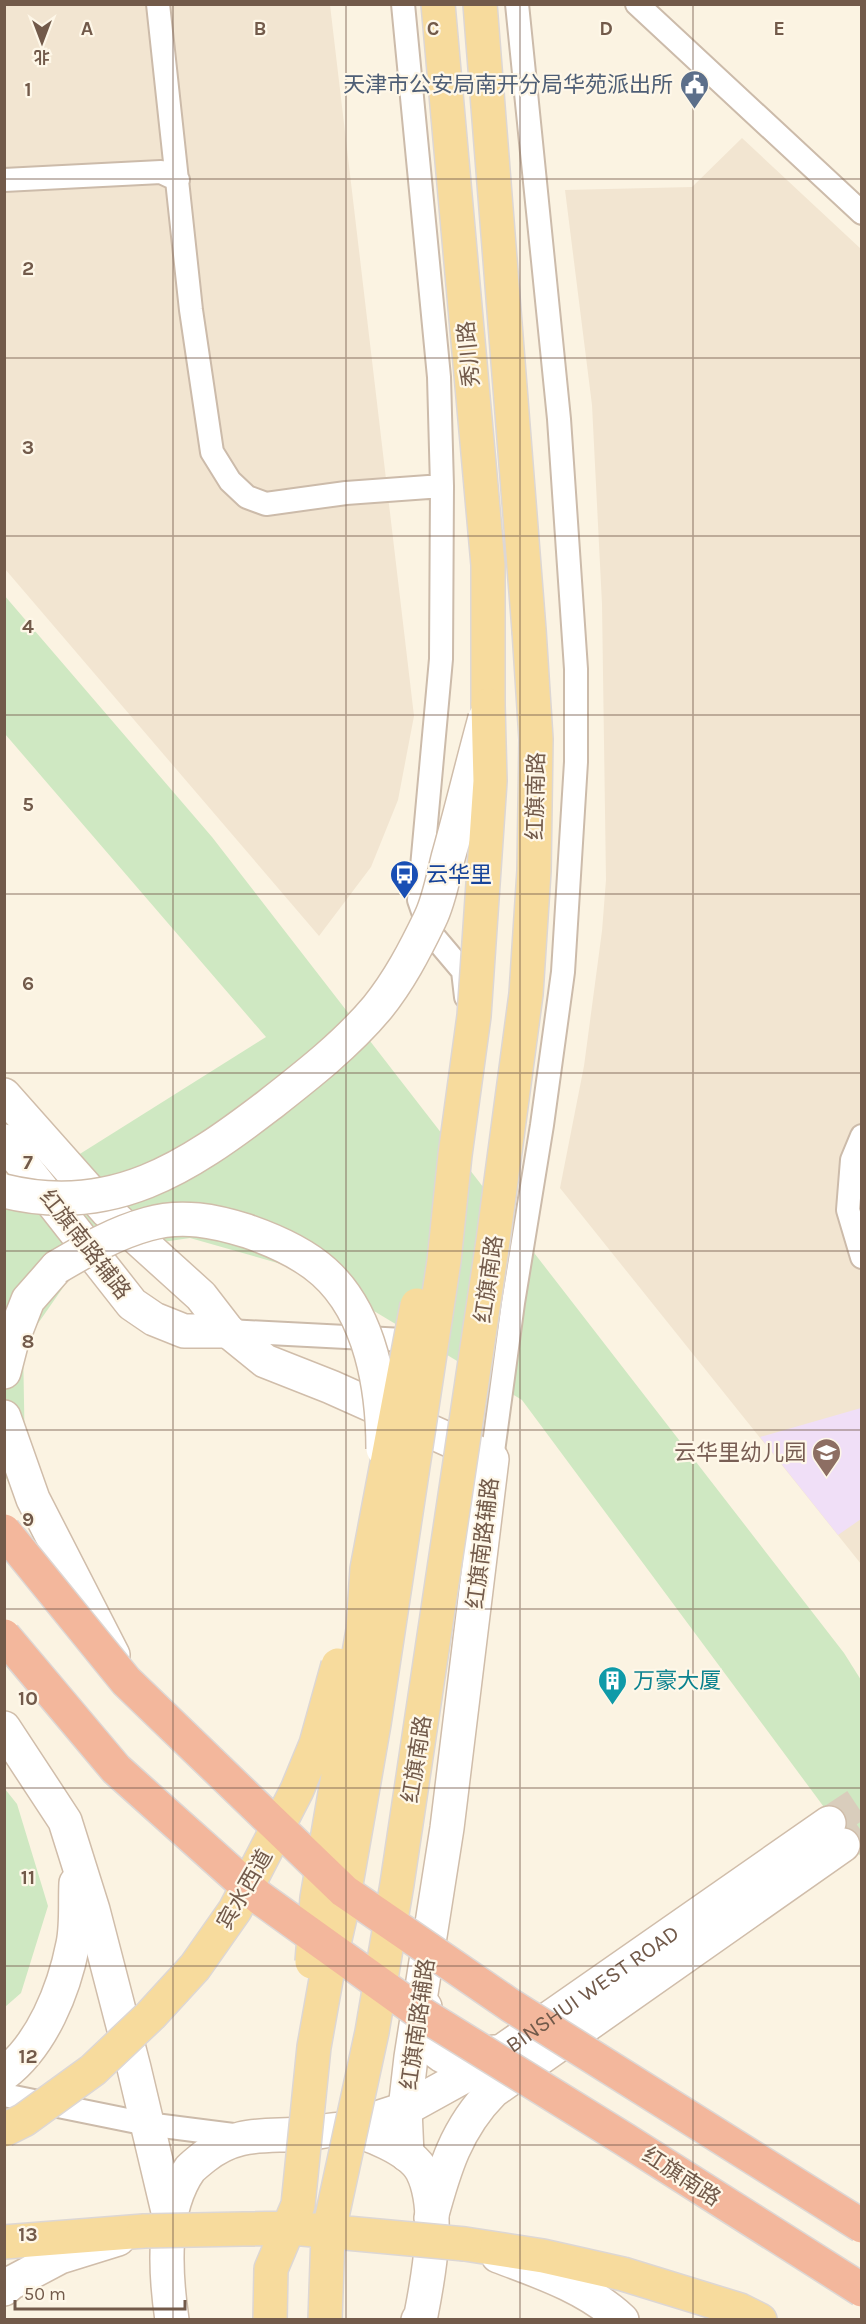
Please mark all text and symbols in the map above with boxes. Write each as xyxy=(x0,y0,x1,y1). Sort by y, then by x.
north arrow xyxy=(12,12,72,72)
text: A xyxy=(81,17,94,40)
text: B xyxy=(254,17,266,40)
text: C xyxy=(427,17,439,40)
text: D xyxy=(599,17,613,40)
text: E xyxy=(773,17,785,40)
text: 北 xyxy=(34,47,50,66)
public building icon: 天津市公安局南开分局华苑派出所 xyxy=(678,68,710,110)
place label: 天津市公安局南开分局华苑派出所 xyxy=(343,72,673,98)
text: 1 xyxy=(24,78,32,101)
text: 2 xyxy=(22,257,34,280)
street label: 秀川路 xyxy=(453,320,485,388)
text: 3 xyxy=(22,436,34,459)
text: 4 xyxy=(22,615,34,638)
street label: 红旗南路 xyxy=(522,752,550,840)
text: 5 xyxy=(22,793,34,816)
bus stop icon: 云华里 xyxy=(389,858,421,900)
place label: 云华里 xyxy=(426,862,492,888)
text: 6 xyxy=(22,972,34,995)
text: 7 xyxy=(23,1151,33,1174)
street label: 红旗南路辅路 xyxy=(34,1185,136,1305)
street label: 红旗南路 xyxy=(470,1234,508,1325)
text: 8 xyxy=(22,1330,34,1353)
school or university icon: 云华里幼儿园 xyxy=(811,1436,843,1478)
place label: 云华里幼儿园 xyxy=(674,1440,806,1466)
street label: 红旗南路辅路 xyxy=(462,1476,504,1610)
text: 9 xyxy=(22,1508,34,1531)
building icon: 万豪大厦 xyxy=(596,1664,628,1706)
place label: 万豪大厦 xyxy=(633,1668,721,1694)
text: 10 xyxy=(18,1687,38,1710)
street label: 红旗南路 xyxy=(397,1714,437,1805)
street label: 宾水西道 xyxy=(212,1845,278,1934)
text: 11 xyxy=(21,1866,35,1889)
street label: BINSHUI WEST ROAD xyxy=(501,1920,684,2058)
street label: 红旗南路辅路 xyxy=(396,1957,440,2091)
text: 12 xyxy=(18,2045,38,2068)
street label: 红旗南路 xyxy=(637,2142,725,2212)
text: 13 xyxy=(18,2223,38,2246)
scale bar xyxy=(15,2273,184,2311)
text: 50 m xyxy=(24,2283,66,2305)

